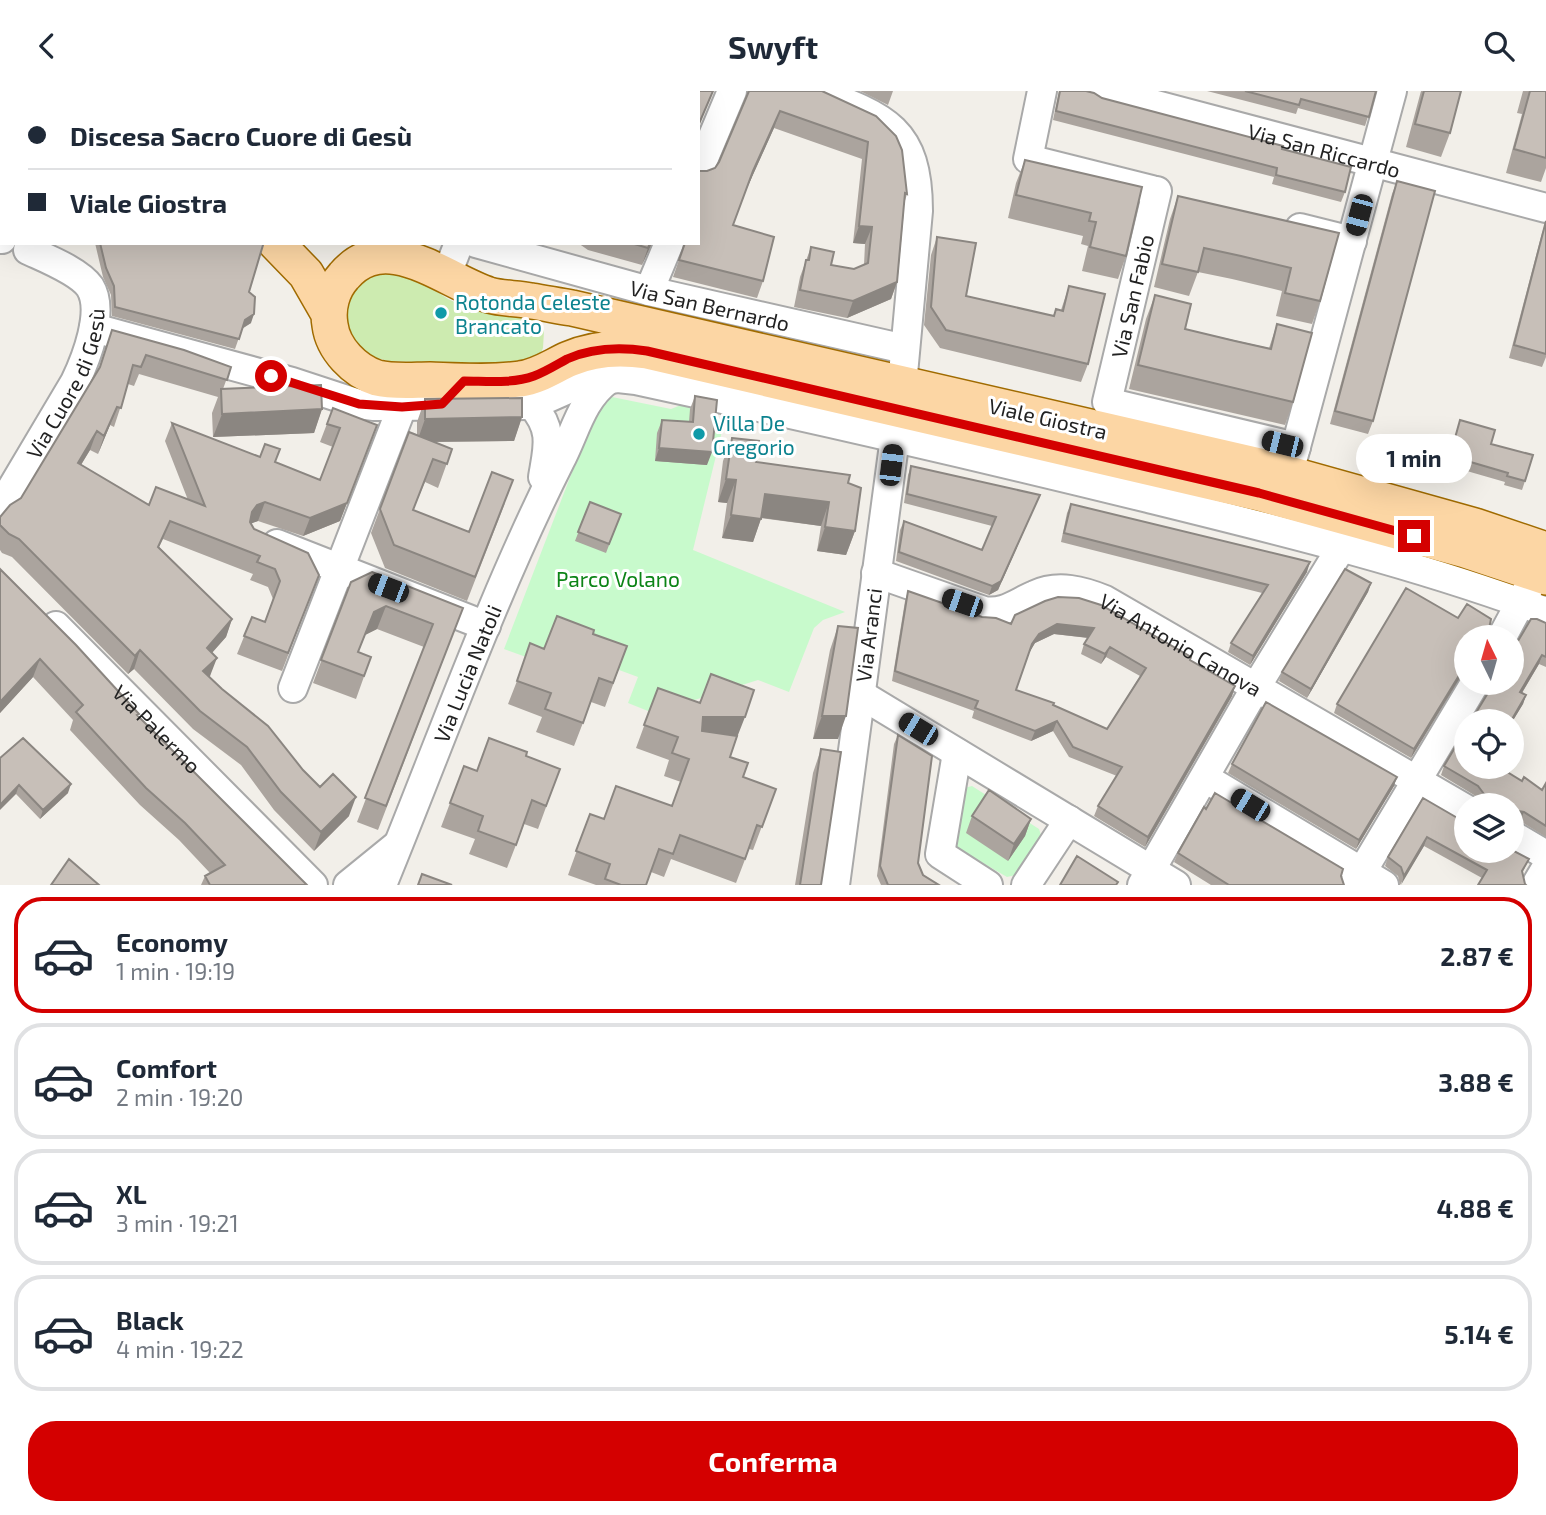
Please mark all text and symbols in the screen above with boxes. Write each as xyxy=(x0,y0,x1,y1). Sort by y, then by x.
icon: back xyxy=(28,27,66,65)
text: Swyft xyxy=(728,27,818,65)
icon: search xyxy=(1480,27,1518,65)
street label: Via San Riccardo xyxy=(1245,117,1403,182)
text: Discesa Sacro Cuore di Gesù xyxy=(70,120,412,151)
text: Viale Giostra xyxy=(70,187,227,218)
car xyxy=(1344,192,1375,238)
street label: Via San Fabio xyxy=(1106,232,1158,360)
street label: Via San Bernardo xyxy=(627,274,792,335)
place label: Rotonda Celeste Brancato xyxy=(455,289,611,338)
marker: Rotonda Celeste Brancato xyxy=(433,305,449,321)
street label: Via Cuore di Gesù xyxy=(20,308,108,463)
route start xyxy=(255,360,287,392)
street label: Viale Giostra xyxy=(986,392,1110,444)
place label: Villa De Gregorio xyxy=(713,410,795,459)
marker: Villa De Gregorio xyxy=(691,426,707,442)
car xyxy=(1260,429,1305,459)
callout: 1 min xyxy=(1356,435,1472,483)
car xyxy=(879,443,904,487)
text: 1 min xyxy=(1386,444,1442,472)
route end xyxy=(1398,520,1430,552)
park label: Parco Volano xyxy=(556,566,680,591)
car xyxy=(365,571,412,605)
car xyxy=(939,586,986,620)
street label: Via Aranci xyxy=(850,587,886,683)
street label: Via Antonio Canova xyxy=(1095,587,1266,701)
street label: Via Lucia Natoli xyxy=(428,601,506,746)
north arrow xyxy=(1454,625,1524,695)
map controls xyxy=(1454,625,1524,863)
street label: Via Palermo xyxy=(108,679,207,778)
car xyxy=(895,709,942,749)
button: locate xyxy=(1454,709,1524,779)
car xyxy=(1227,785,1274,825)
button: layers xyxy=(1454,793,1524,863)
icon: car xyxy=(32,924,95,987)
text: Economy xyxy=(116,926,228,957)
text: 2.87 € xyxy=(1440,940,1514,971)
text: 1 min · 19:19 xyxy=(116,957,235,985)
icon: car xyxy=(32,1050,95,1113)
text: Comfort xyxy=(116,1052,217,1083)
text: 3.88 € xyxy=(1438,1066,1514,1097)
text: 2 min · 19:20 xyxy=(116,1083,244,1111)
icon: car xyxy=(32,1176,95,1239)
text: XL xyxy=(116,1178,147,1209)
text: 4.88 € xyxy=(1436,1192,1514,1223)
text: 3 min · 19:21 xyxy=(116,1209,239,1237)
icon: car xyxy=(32,1302,95,1365)
text: Black xyxy=(116,1304,184,1335)
text: 5.14 € xyxy=(1444,1318,1514,1349)
text: 4 min · 19:22 xyxy=(116,1335,244,1363)
button: Conferma xyxy=(28,1421,1518,1501)

